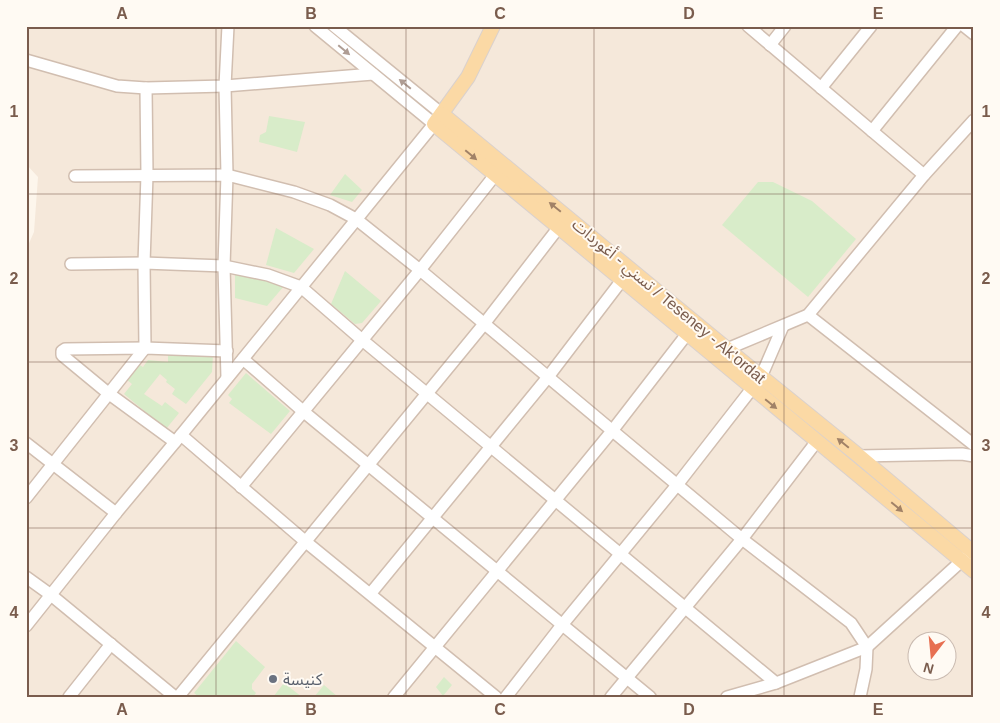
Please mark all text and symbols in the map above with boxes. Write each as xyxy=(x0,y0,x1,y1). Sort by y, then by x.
text: A xyxy=(116,5,128,22)
text: B xyxy=(305,5,317,22)
text: C xyxy=(494,5,506,22)
text: D xyxy=(683,5,695,22)
text: E xyxy=(873,5,884,22)
one-way arrow xyxy=(338,45,351,56)
one-way arrow xyxy=(398,78,411,89)
text: 1 xyxy=(10,103,19,120)
text: 1 xyxy=(982,103,991,120)
one-way arrow xyxy=(465,150,478,161)
one-way arrow xyxy=(548,201,561,212)
street label: تسني - أغوردات / Teseney - Ak'ordat xyxy=(567,215,770,390)
text: 2 xyxy=(10,270,19,287)
text: 2 xyxy=(982,270,991,287)
one-way arrow xyxy=(765,399,778,410)
text: 3 xyxy=(10,437,19,454)
one-way arrow xyxy=(837,437,850,448)
text: 3 xyxy=(982,437,991,454)
one-way arrow xyxy=(890,502,903,513)
text: 4 xyxy=(10,604,19,621)
text: 4 xyxy=(982,604,991,621)
north arrow xyxy=(908,630,958,680)
text: N xyxy=(921,659,935,678)
place label: كنيسة xyxy=(283,671,323,688)
marker: كنيسة xyxy=(267,673,279,685)
text: A xyxy=(116,701,128,718)
text: B xyxy=(305,701,317,718)
text: C xyxy=(494,701,506,718)
text: D xyxy=(683,701,695,718)
text: E xyxy=(873,701,884,718)

